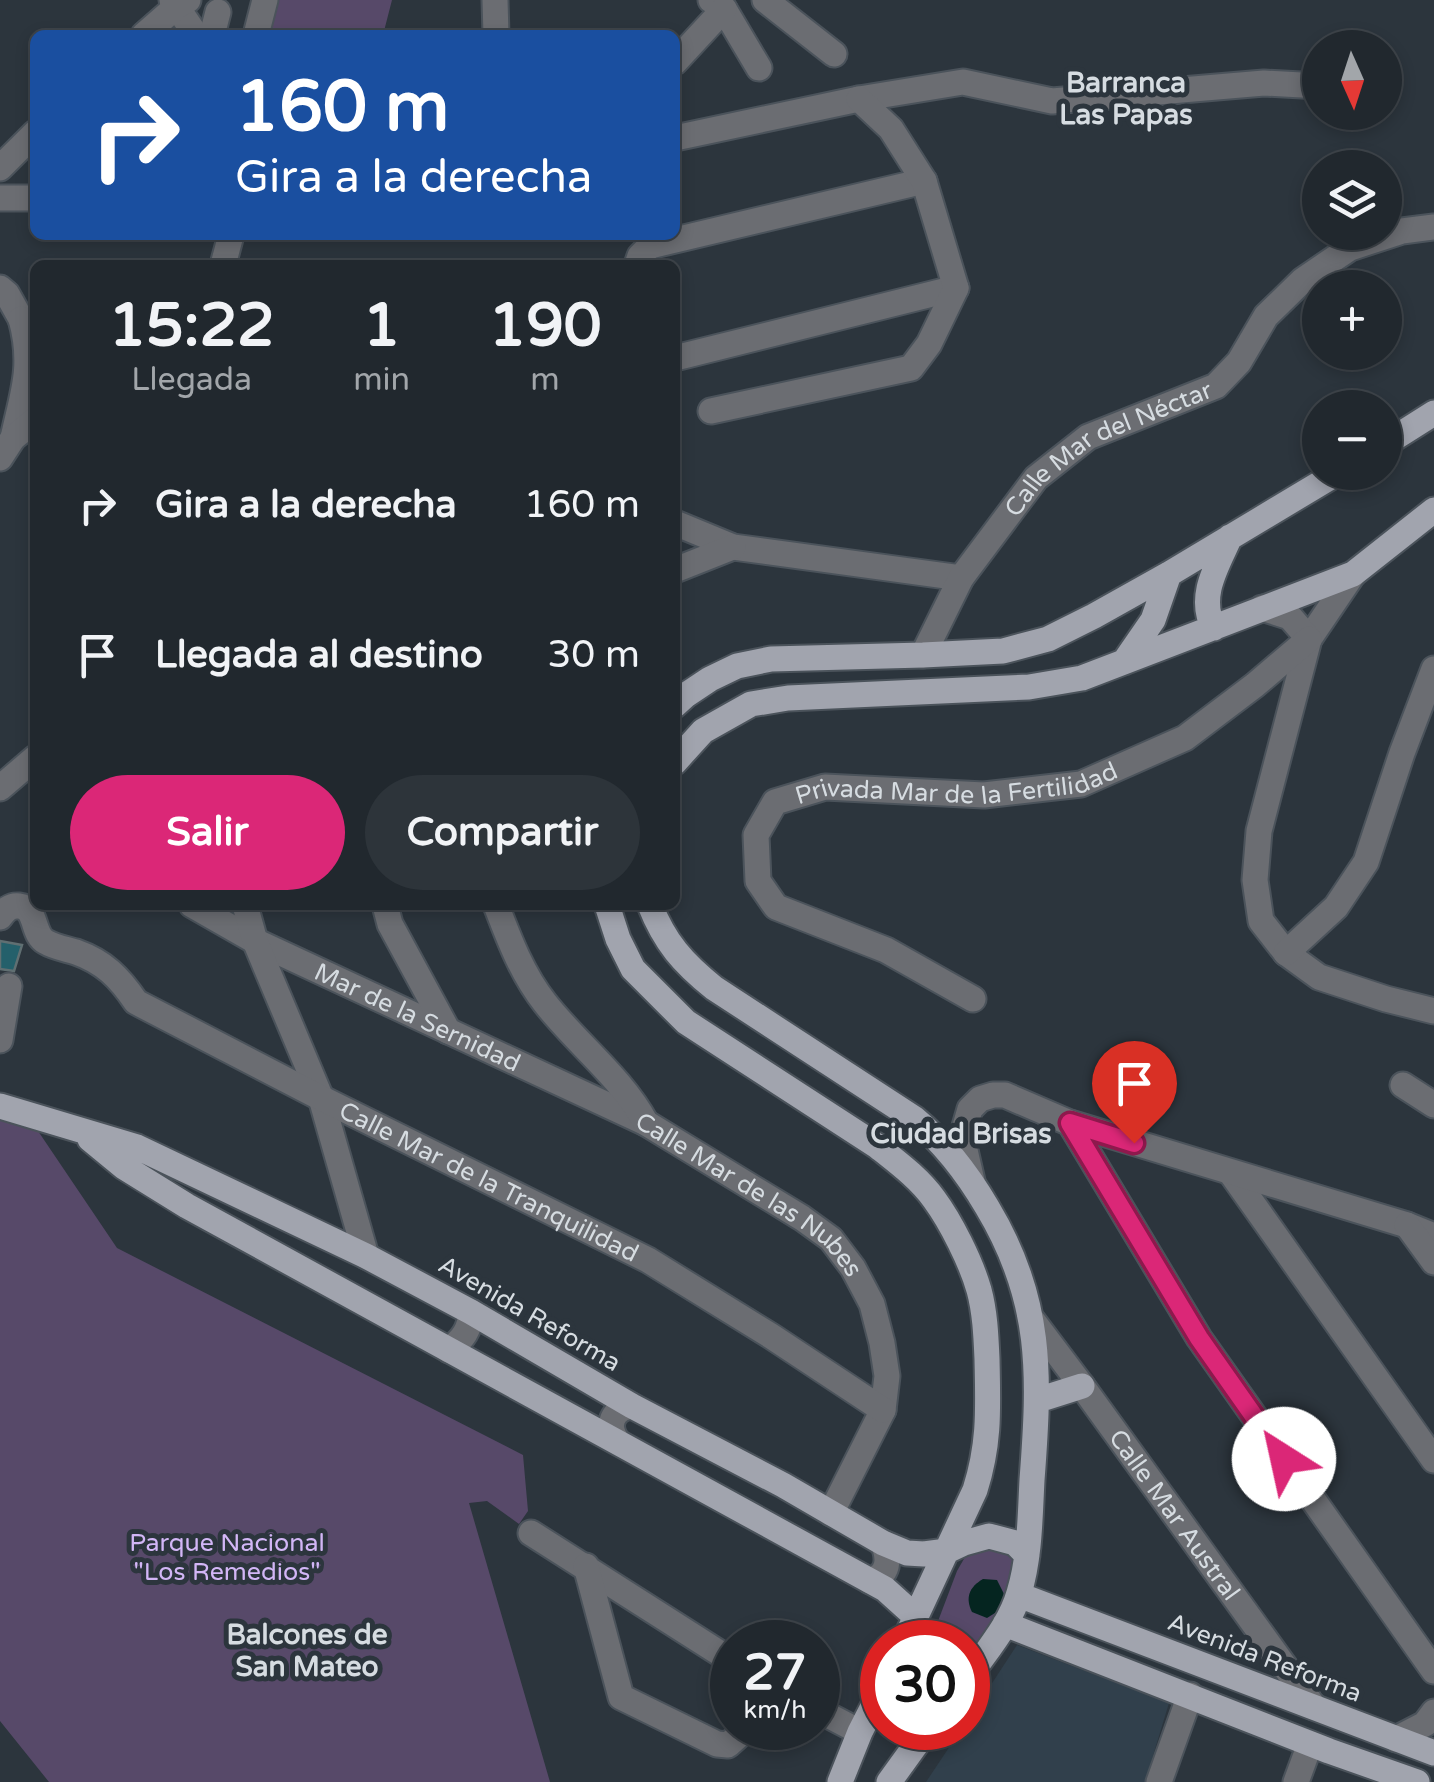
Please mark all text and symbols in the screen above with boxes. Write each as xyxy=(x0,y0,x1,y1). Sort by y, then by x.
north arrow xyxy=(1302,30,1402,130)
map controls xyxy=(1302,30,1402,490)
text: 160 m xyxy=(235,66,449,150)
district label: Barranca Las Papas xyxy=(1059,66,1193,132)
icon: right xyxy=(70,70,200,200)
button: layers xyxy=(1302,150,1402,250)
text: Gira a la derecha xyxy=(235,151,592,205)
button: + xyxy=(1302,270,1402,370)
text: 15:22 xyxy=(108,290,275,362)
text: 1 xyxy=(363,290,400,362)
text: 190 xyxy=(488,290,602,362)
text: Llegada xyxy=(131,361,252,399)
text: min xyxy=(353,361,410,399)
text: m xyxy=(530,361,560,399)
street label: Calle Mar del Néctar xyxy=(998,375,1217,523)
button: − xyxy=(1302,390,1402,490)
icon: right xyxy=(70,478,125,533)
text: Gira a la derecha xyxy=(155,482,457,528)
text: 160 m xyxy=(524,482,640,528)
icon: arrive xyxy=(70,628,125,683)
text: Llegada al destino xyxy=(155,632,483,678)
text: 30 m xyxy=(548,632,640,678)
street label: Privada Mar de la Fertilidad xyxy=(792,756,1122,811)
button: Salir xyxy=(70,775,345,890)
button: Compartir xyxy=(365,775,640,890)
street label: Mar de la Sernidad xyxy=(309,957,525,1078)
pin xyxy=(1092,1041,1177,1144)
icon: arrive xyxy=(1107,1056,1162,1111)
street label: Calle Mar de la Tranquilidad xyxy=(334,1095,643,1269)
street label: Calle Mar de las Nubes xyxy=(631,1106,869,1282)
district label: Ciudad Brisas xyxy=(870,1117,1052,1151)
street label: Avenida Reforma xyxy=(433,1250,626,1378)
position arrow xyxy=(1232,1407,1336,1511)
street label: Calle Mar Austral xyxy=(1102,1424,1246,1607)
park label: Parque Nacional "Los Remedios" xyxy=(129,1528,325,1587)
street label: Avenida Reforma xyxy=(1163,1607,1366,1709)
district label: Balcones de San Mateo xyxy=(226,1618,388,1684)
speed limit sign: 30 xyxy=(860,1620,990,1750)
text: 27 xyxy=(744,1643,806,1703)
text: km/h xyxy=(744,1695,806,1725)

